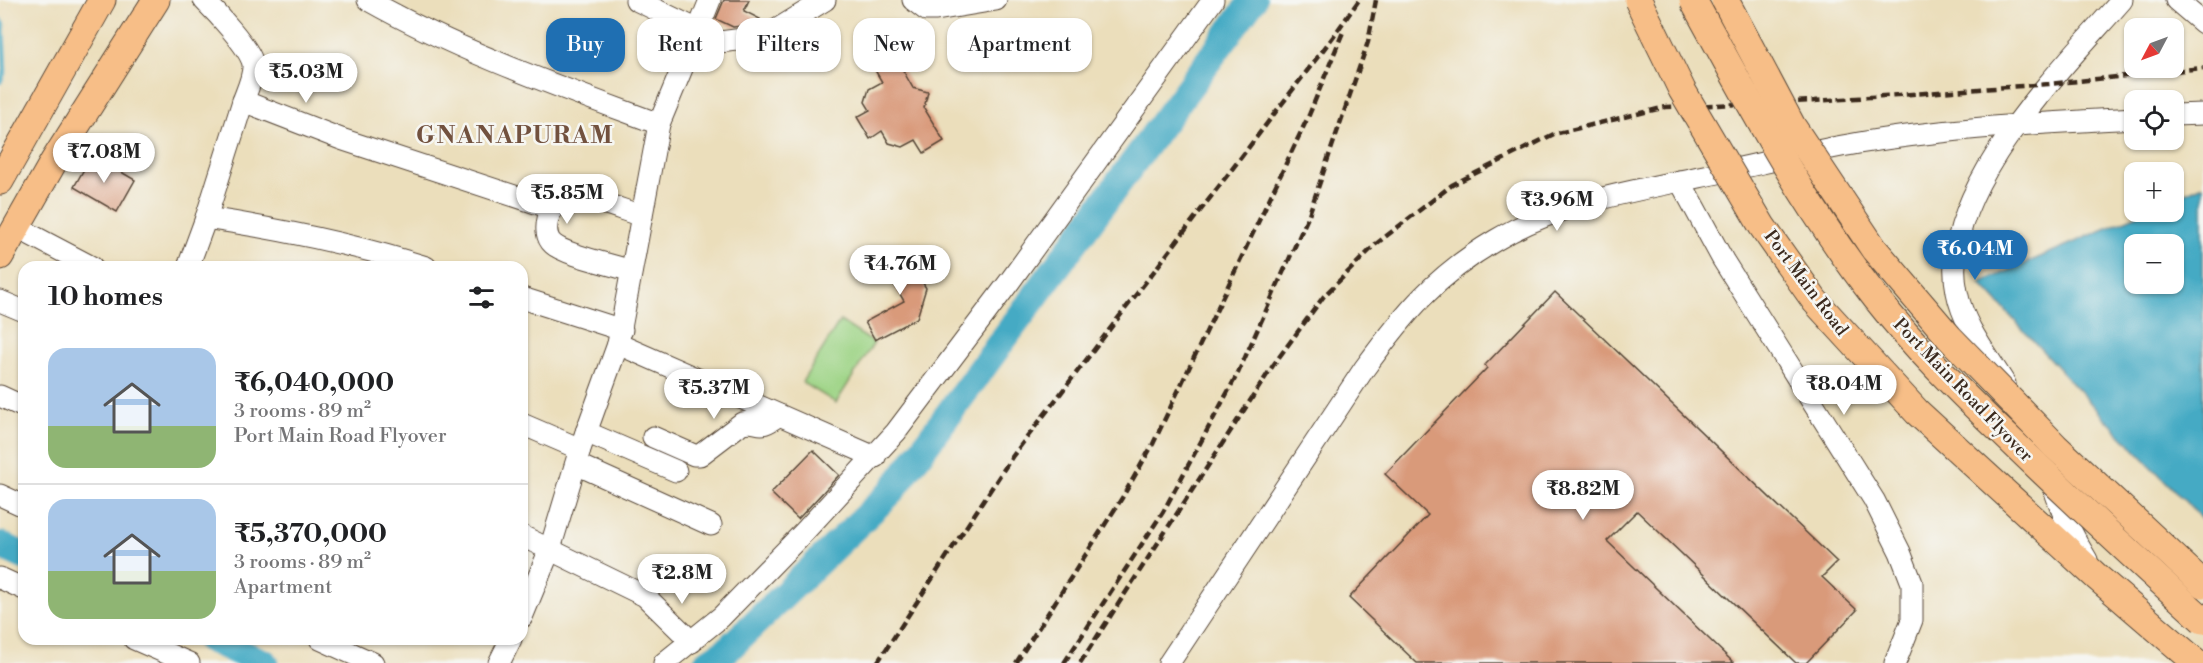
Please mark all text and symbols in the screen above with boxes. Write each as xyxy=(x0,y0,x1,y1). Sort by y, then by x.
chip: Buy xyxy=(546,18,625,72)
chip: Rent xyxy=(637,18,724,72)
chip: Filters xyxy=(736,18,841,72)
chip: New xyxy=(853,18,935,72)
chip: Apartment xyxy=(947,18,1092,72)
north arrow xyxy=(2124,18,2184,78)
map controls xyxy=(2124,18,2184,294)
pin: ₹5.03M xyxy=(257,53,355,104)
text: ₹5.03M xyxy=(268,60,344,85)
button: locate xyxy=(2124,90,2184,150)
district label: GNANAPURAM xyxy=(416,121,614,151)
pin: ₹7.08M xyxy=(55,133,153,184)
text: ₹7.08M xyxy=(67,140,141,165)
button: + xyxy=(2124,162,2184,222)
pin: ₹5.85M xyxy=(518,174,616,225)
text: ₹5.85M xyxy=(530,181,604,206)
pin: ₹3.96M xyxy=(1508,181,1606,232)
text: ₹3.96M xyxy=(1520,188,1594,213)
street label: Port Main Road xyxy=(1759,225,1854,341)
pin: ₹6.04M xyxy=(1926,230,2024,281)
button: − xyxy=(2124,234,2184,294)
text: ₹6.04M xyxy=(1937,237,2013,262)
pin: ₹4.76M xyxy=(851,245,949,296)
text: ₹4.76M xyxy=(863,252,937,277)
text: 10 homes xyxy=(48,281,163,313)
icon: filters xyxy=(465,281,498,314)
street label: Port Main Road Flyover xyxy=(1888,313,2038,467)
pin: ₹8.04M xyxy=(1795,365,1893,416)
text: ₹6,040,000 xyxy=(234,367,394,399)
pin: ₹5.37M xyxy=(665,369,763,420)
icon: home xyxy=(96,372,168,444)
text: ₹8.04M xyxy=(1806,372,1882,397)
text: ₹5.37M xyxy=(678,376,750,401)
text: 3 rooms · 89 m² xyxy=(234,399,371,424)
text: Port Main Road Flyover xyxy=(234,424,447,449)
pin: ₹8.82M xyxy=(1534,470,1632,521)
text: ₹8.82M xyxy=(1546,477,1620,502)
text: ₹5,370,000 xyxy=(234,518,387,550)
icon: home xyxy=(96,523,168,595)
text: 3 rooms · 89 m² xyxy=(234,550,371,575)
pin: ₹2.8M xyxy=(640,554,724,605)
text: ₹2.8M xyxy=(651,561,713,586)
text: Apartment xyxy=(234,575,332,600)

